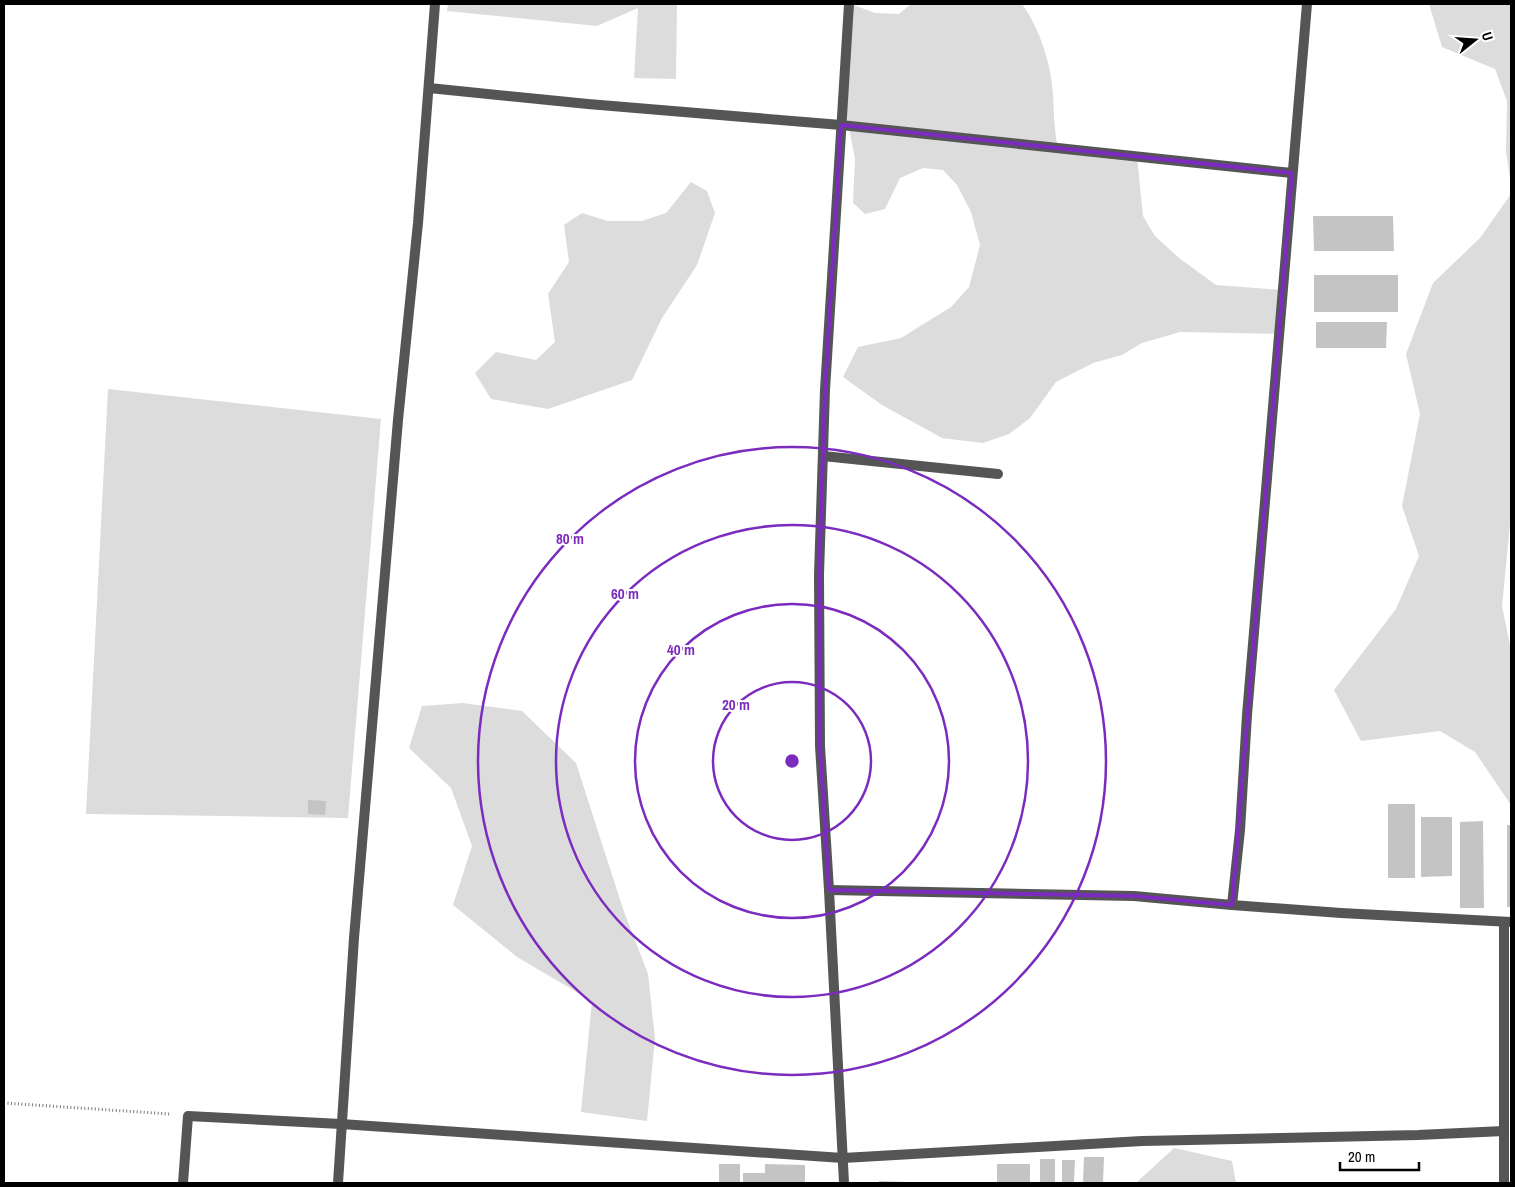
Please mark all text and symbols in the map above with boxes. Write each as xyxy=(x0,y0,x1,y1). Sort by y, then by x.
north arrow xyxy=(1450,15,1500,65)
text: U xyxy=(1478,30,1497,43)
text: 80 m xyxy=(556,528,584,549)
text: 60 m xyxy=(611,583,639,604)
text: 40 m xyxy=(667,639,695,660)
text: 20 m xyxy=(722,694,750,715)
centre of rings xyxy=(783,752,801,770)
scale bar xyxy=(1340,1140,1419,1172)
text: 20 m xyxy=(1348,1146,1375,1167)

